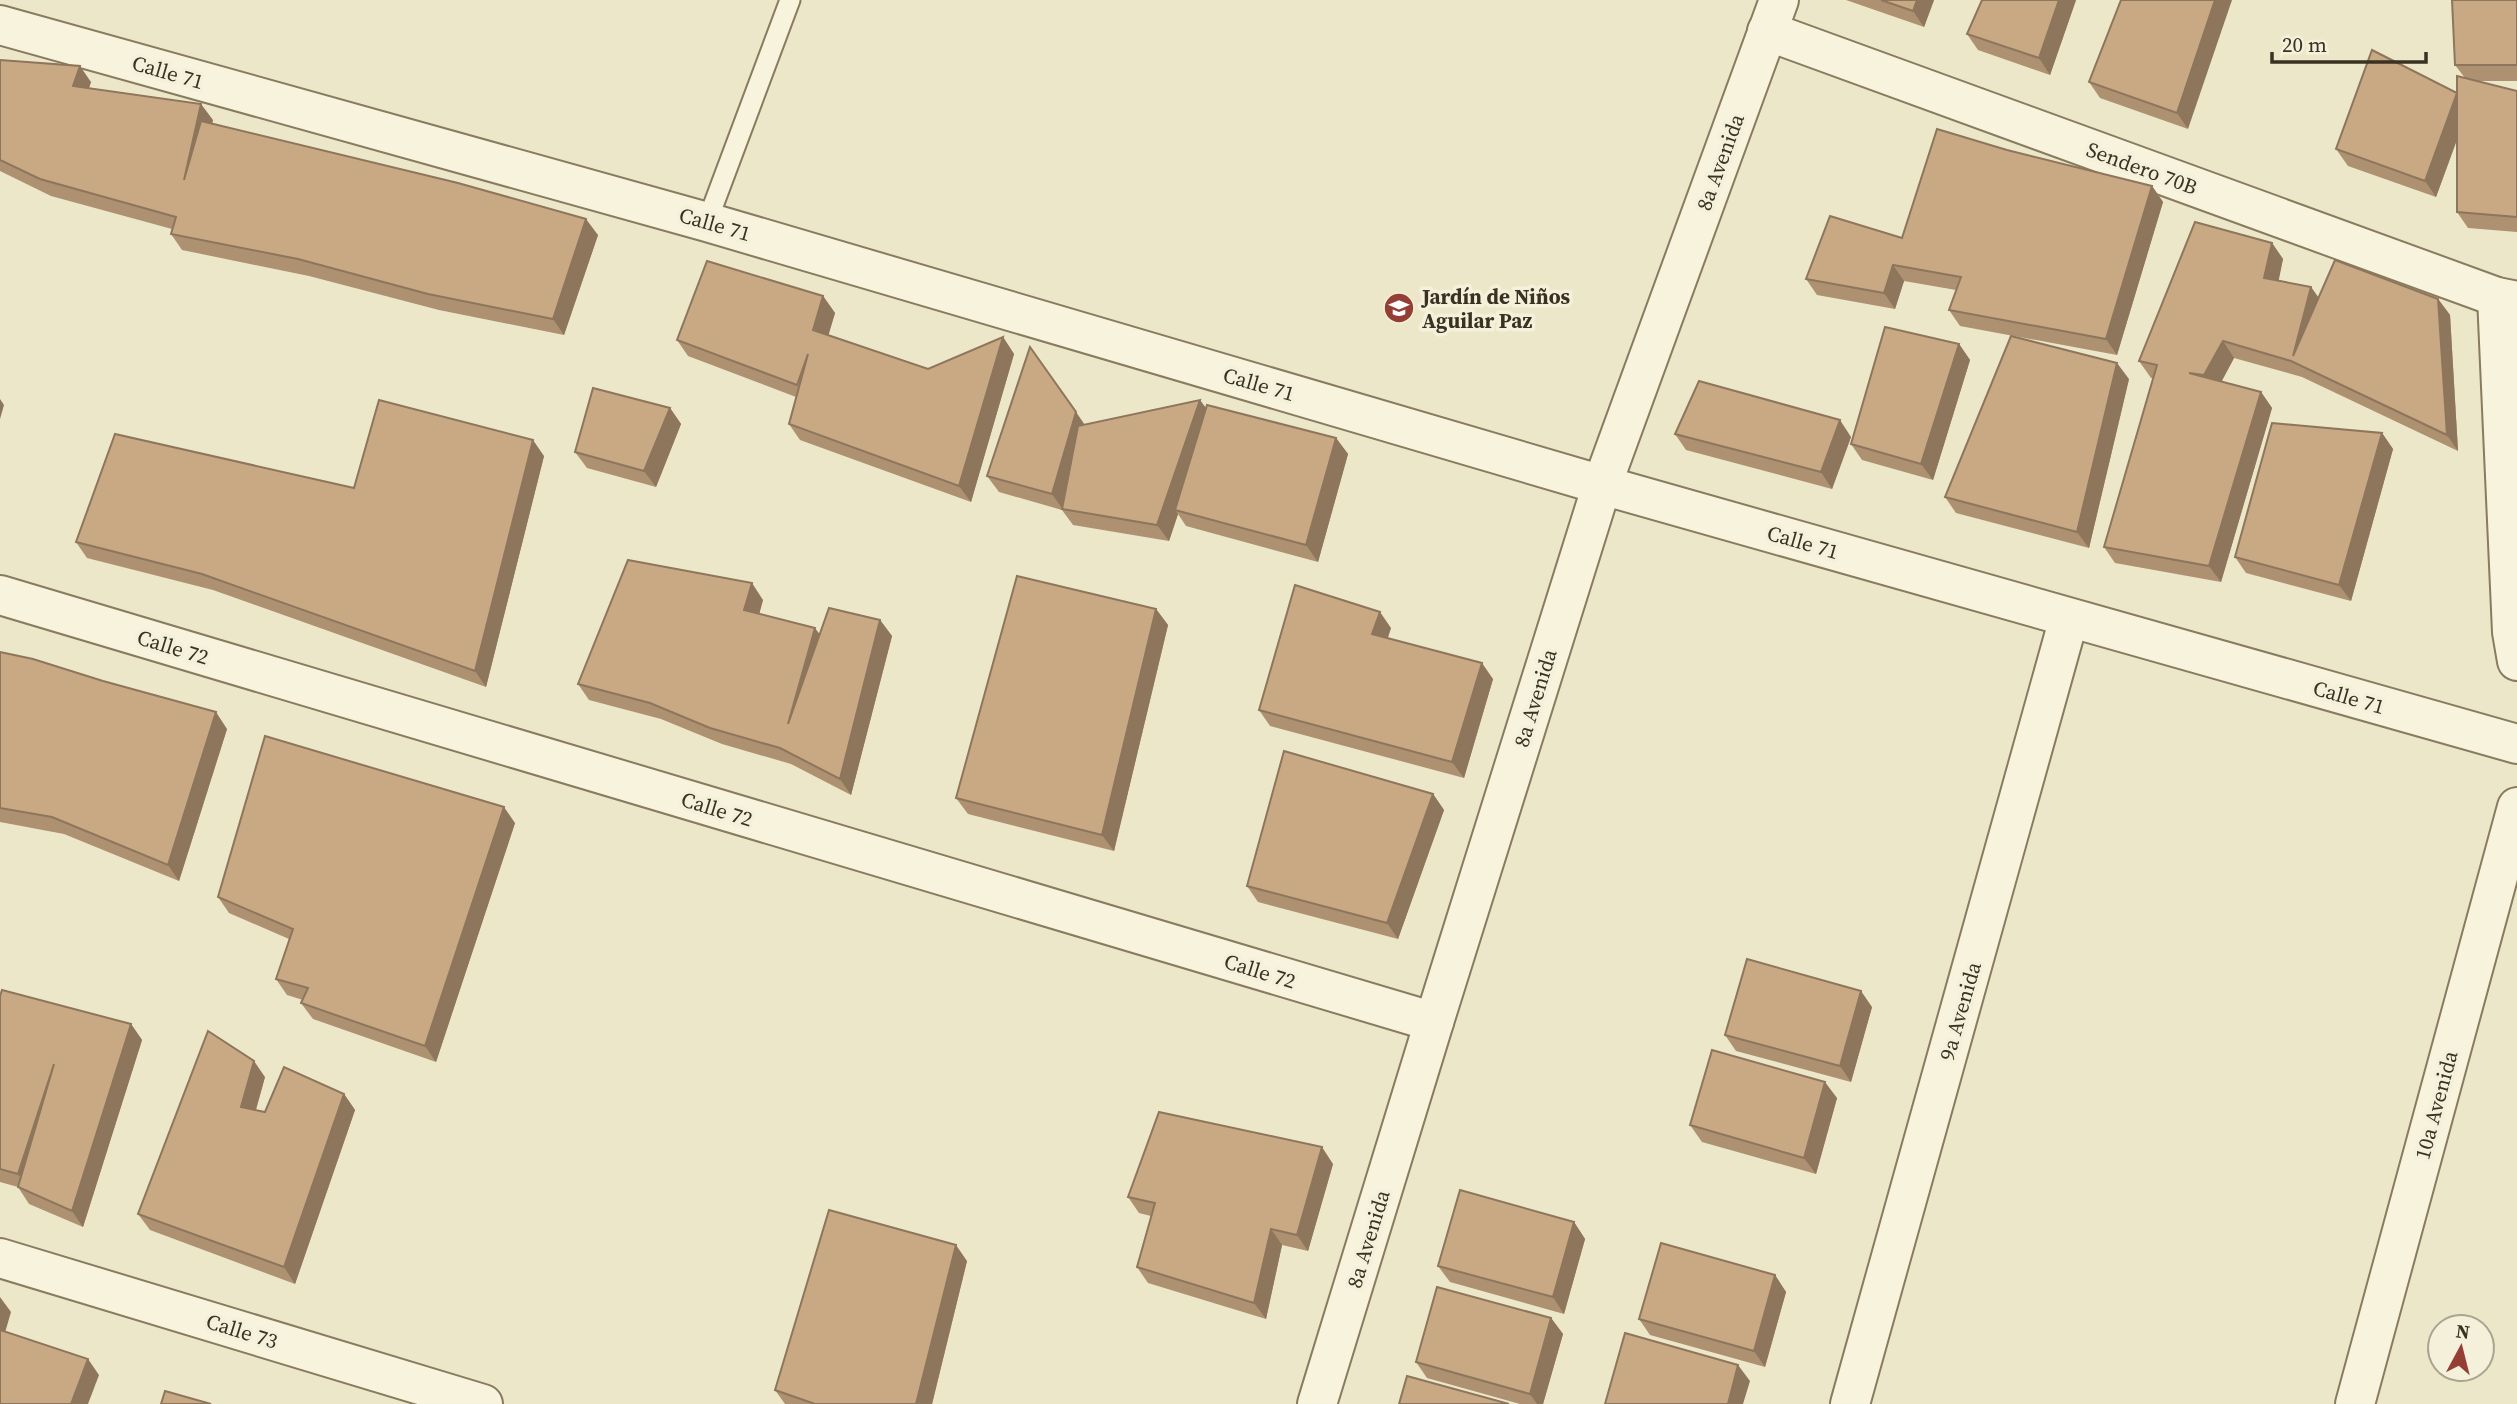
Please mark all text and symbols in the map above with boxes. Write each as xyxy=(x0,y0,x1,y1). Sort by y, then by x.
scale bar xyxy=(2272,21,2426,65)
text: 20 m xyxy=(2282,30,2327,59)
street label: Calle 71 xyxy=(129,48,207,96)
street label: 8a Avenida xyxy=(1689,109,1751,214)
street label: Sendero 70B xyxy=(2082,135,2202,201)
street label: Calle 71 xyxy=(676,200,754,248)
place label: Jardín de Niños Aguilar Paz xyxy=(1420,282,1570,335)
school or university icon: Jardín de Niños Aguilar Paz xyxy=(1382,291,1416,325)
street label: Calle 71 xyxy=(1220,360,1298,408)
street label: Calle 71 xyxy=(1764,518,1842,566)
street label: Calle 72 xyxy=(134,622,212,672)
street label: 8a Avenida xyxy=(1506,645,1564,751)
street label: Calle 71 xyxy=(2310,673,2388,721)
street label: Calle 72 xyxy=(678,784,756,834)
street label: Calle 72 xyxy=(1221,946,1299,996)
street label: 9a Avenida xyxy=(1932,958,1988,1064)
street label: 10a Avenida xyxy=(2408,1047,2465,1163)
street label: 8a Avenida xyxy=(1339,1186,1397,1292)
street label: Calle 73 xyxy=(203,1306,281,1356)
north arrow xyxy=(2426,1313,2496,1383)
text: N xyxy=(2455,1317,2472,1345)

